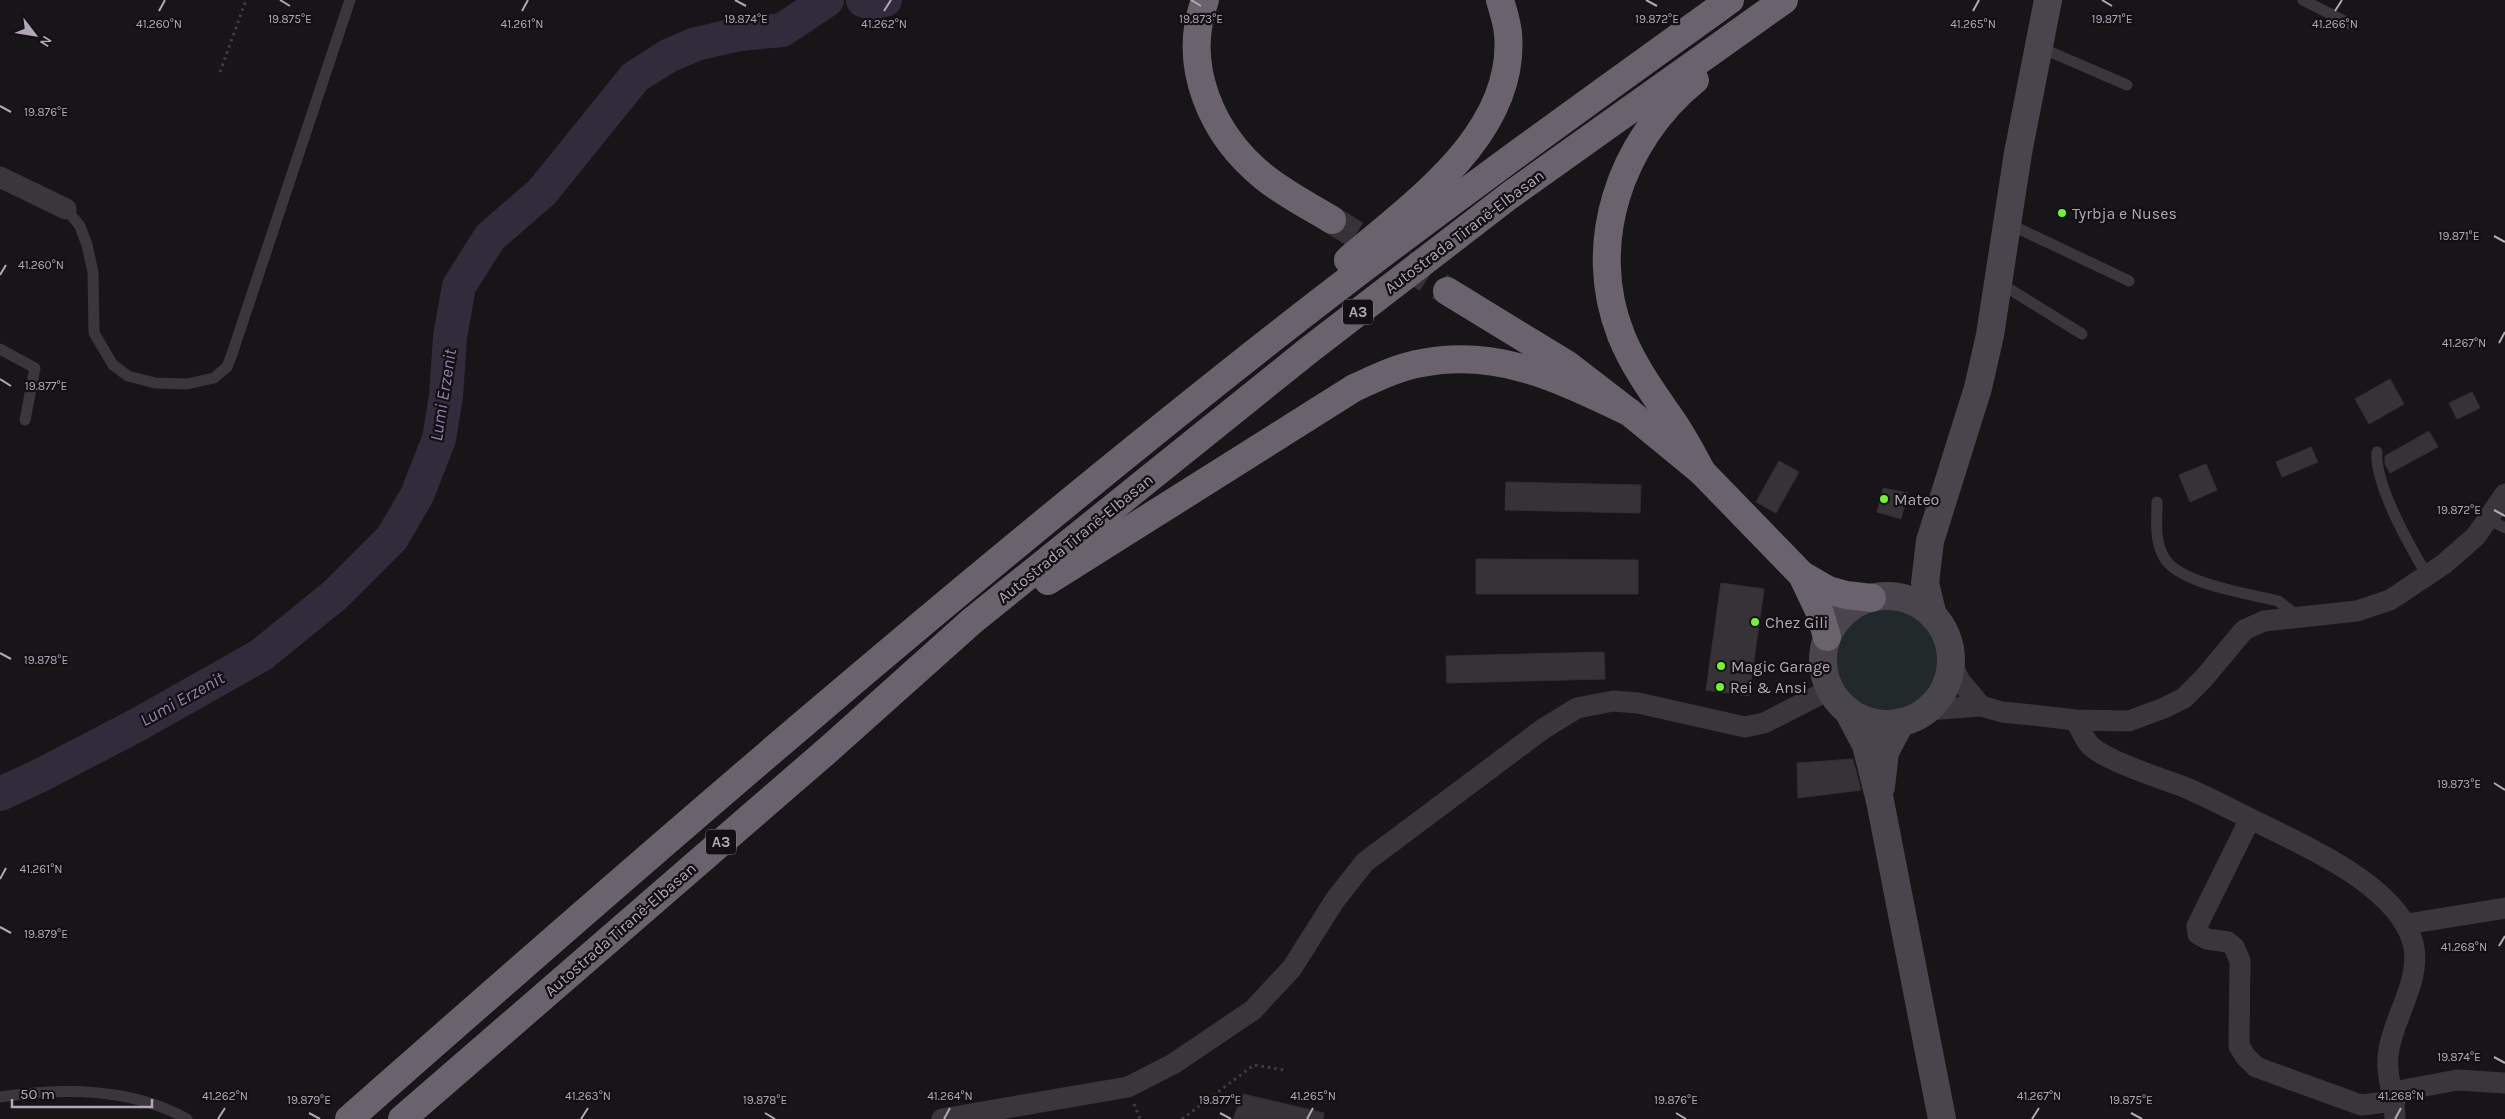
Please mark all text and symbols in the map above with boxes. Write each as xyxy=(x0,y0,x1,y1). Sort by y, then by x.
north arrow xyxy=(10,10,60,60)
text: 19.875°E xyxy=(268,12,312,26)
text: 19.874°E xyxy=(724,12,768,26)
text: 19.873°E xyxy=(1179,12,1223,26)
text: 19.872°E xyxy=(1635,12,1679,26)
text: 19.871°E xyxy=(2092,12,2132,26)
text: 41.260°N xyxy=(136,17,182,31)
text: 41.261°N xyxy=(501,17,543,31)
text: 41.262°N xyxy=(861,17,907,31)
text: 41.265°N xyxy=(1950,17,1996,31)
text: 41.266°N xyxy=(2312,17,2358,31)
text: N xyxy=(36,33,56,50)
text: 19.876°E xyxy=(24,105,68,119)
street label: Autostrada Tiranë-Elbasan xyxy=(1381,165,1548,297)
place label: Tyrbja e Nuses xyxy=(2072,204,2177,223)
marker: Tyrbja e Nuses xyxy=(2056,207,2068,219)
text: 19.871°E xyxy=(2439,229,2479,243)
text: 41.260°N xyxy=(18,258,64,272)
road number: A3 xyxy=(1343,300,1373,324)
text: 41.267°N xyxy=(2442,336,2486,350)
water label: Lumi Erzenit xyxy=(425,346,461,443)
text: 19.877°E xyxy=(25,379,67,393)
street label: Autostrada Tiranë-Elbasan xyxy=(994,470,1157,607)
place label: Mateo xyxy=(1894,490,1939,509)
marker: Mateo xyxy=(1878,493,1890,505)
text: 19.872°E xyxy=(2437,503,2481,517)
place label: Chez Gili xyxy=(1765,613,1828,632)
marker: Chez Gili xyxy=(1749,616,1761,628)
text: 19.878°E xyxy=(24,653,68,667)
place label: Magic Garage xyxy=(1731,657,1830,676)
marker: Magic Garage xyxy=(1715,660,1727,672)
water label: Lumi Erzenit xyxy=(136,666,229,731)
place label: Rei & Ansi xyxy=(1730,678,1807,697)
marker: Rei & Ansi xyxy=(1714,681,1726,693)
text: 19.873°E xyxy=(2437,777,2481,791)
road number: A3 xyxy=(706,830,736,854)
street label: Autostrada Tiranë-Elbasan xyxy=(541,859,700,1000)
text: 41.261°N xyxy=(20,862,62,876)
text: 19.879°E xyxy=(24,927,68,941)
text: 41.268°N xyxy=(2441,940,2487,954)
text: 19.874°E xyxy=(2437,1050,2481,1064)
scale bar xyxy=(12,1076,152,1108)
text: 50 m xyxy=(20,1085,55,1103)
text: 41.262°N xyxy=(202,1089,248,1103)
text: 41.263°N xyxy=(565,1089,611,1103)
text: 41.264°N xyxy=(927,1089,973,1103)
text: 41.265°N xyxy=(1290,1089,1336,1103)
text: 41.267°N xyxy=(2017,1089,2061,1103)
text: 41.268°N xyxy=(2378,1089,2424,1103)
text: 19.879°E xyxy=(287,1093,331,1107)
text: 19.878°E xyxy=(743,1093,787,1107)
text: 19.877°E xyxy=(1199,1093,1241,1107)
text: 19.876°E xyxy=(1654,1093,1698,1107)
text: 19.875°E xyxy=(2109,1093,2153,1107)

